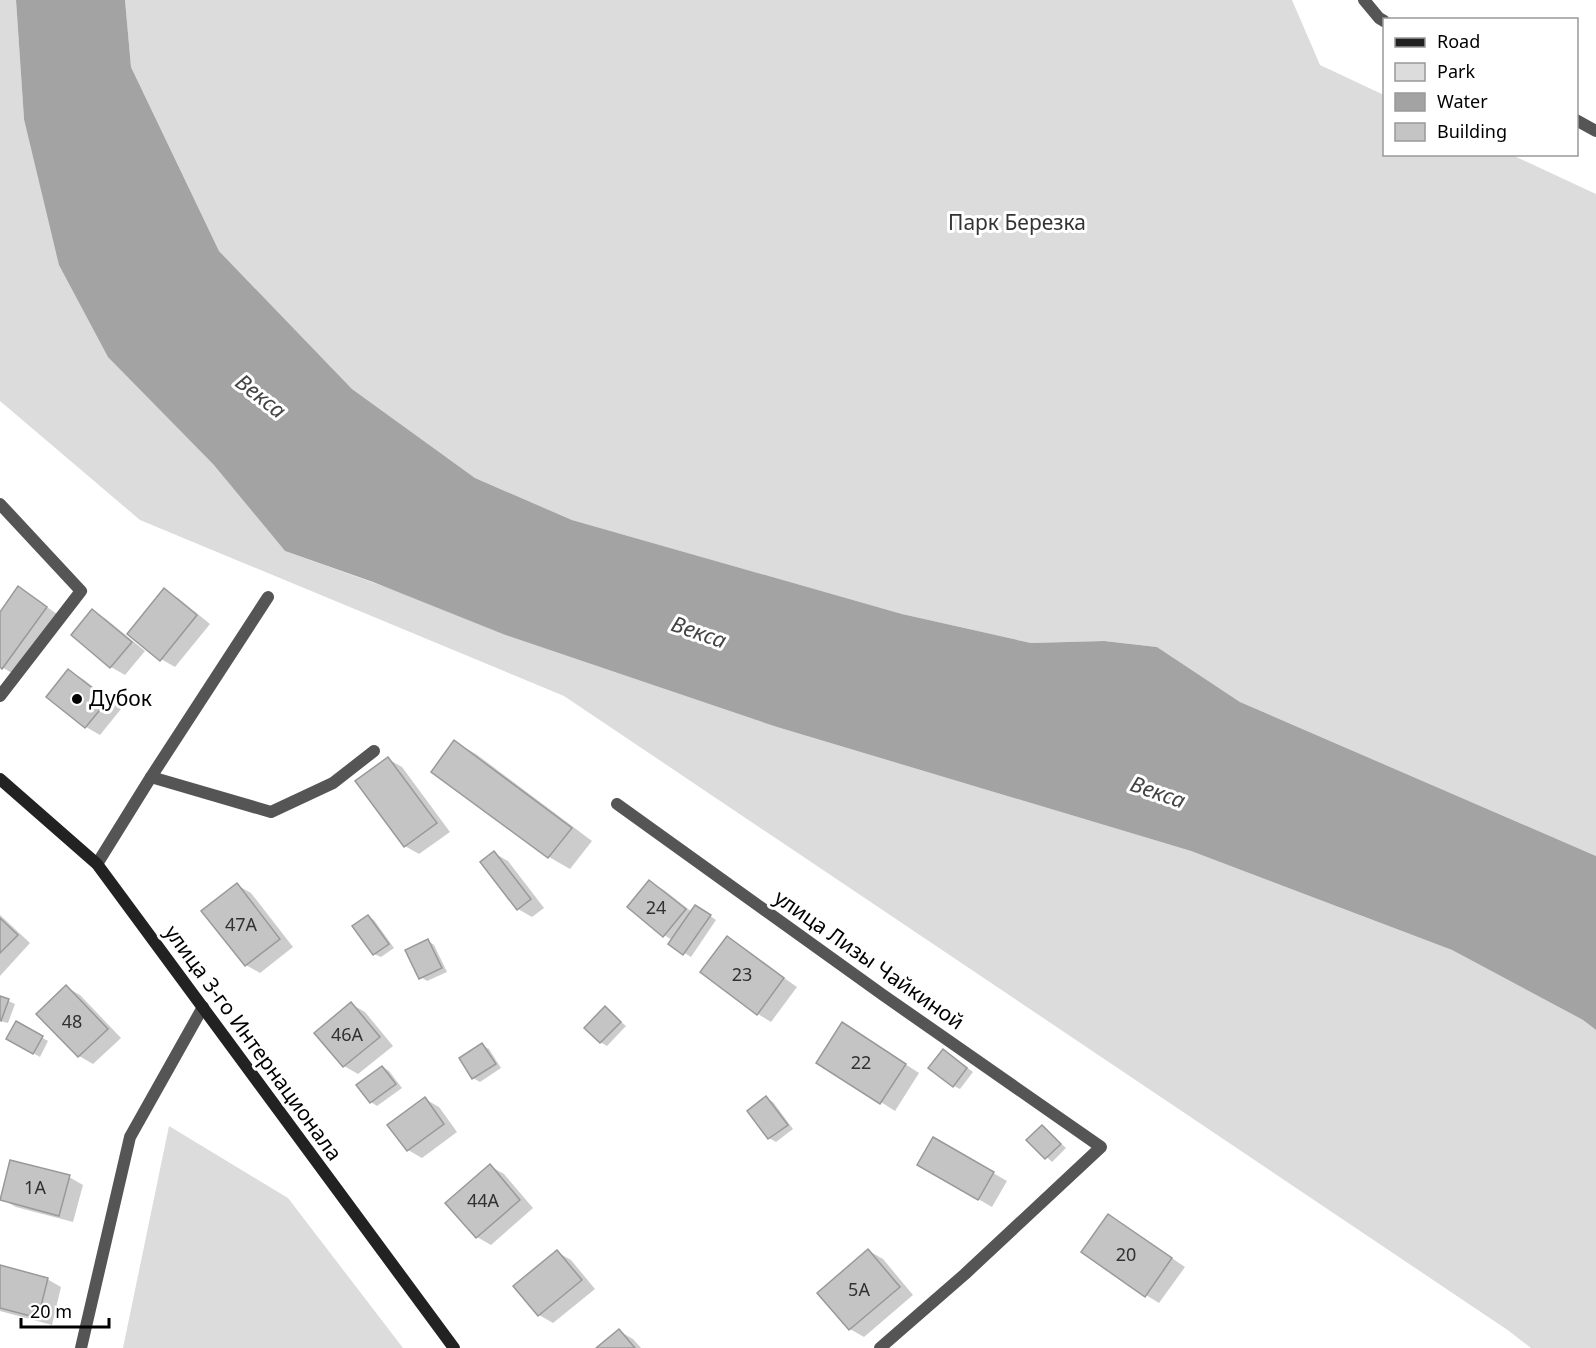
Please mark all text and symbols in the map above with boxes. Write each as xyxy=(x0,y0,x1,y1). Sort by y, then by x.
legend xyxy=(1383,18,1578,156)
text: Road xyxy=(1437,29,1480,53)
text: Park xyxy=(1437,59,1475,83)
text: Water xyxy=(1437,89,1488,113)
text: Building xyxy=(1437,119,1507,143)
park label: Парк Березка xyxy=(948,208,1086,236)
water label: Векса xyxy=(230,366,293,424)
water label: Векса xyxy=(668,608,731,654)
place label: Дубок xyxy=(89,684,152,712)
marker: Дубок xyxy=(70,692,84,706)
water label: Векса xyxy=(1127,768,1190,814)
street label: улица Лизы Чайкиной xyxy=(769,883,970,1035)
house number: 24 xyxy=(646,895,666,919)
house number: 47А xyxy=(225,912,258,936)
street label: улица 3-го Интернационала xyxy=(159,919,349,1166)
house number: 23 xyxy=(732,962,752,986)
house number: 48 xyxy=(62,1009,82,1033)
house number: 46А xyxy=(331,1022,364,1046)
house number: 22 xyxy=(851,1050,871,1074)
house number: 1А xyxy=(24,1175,46,1199)
house number: 44А xyxy=(467,1188,500,1212)
house number: 20 xyxy=(1116,1242,1136,1266)
house number: 5А xyxy=(848,1277,870,1301)
scale bar xyxy=(21,1291,110,1329)
text: 20 m xyxy=(30,1299,72,1323)

